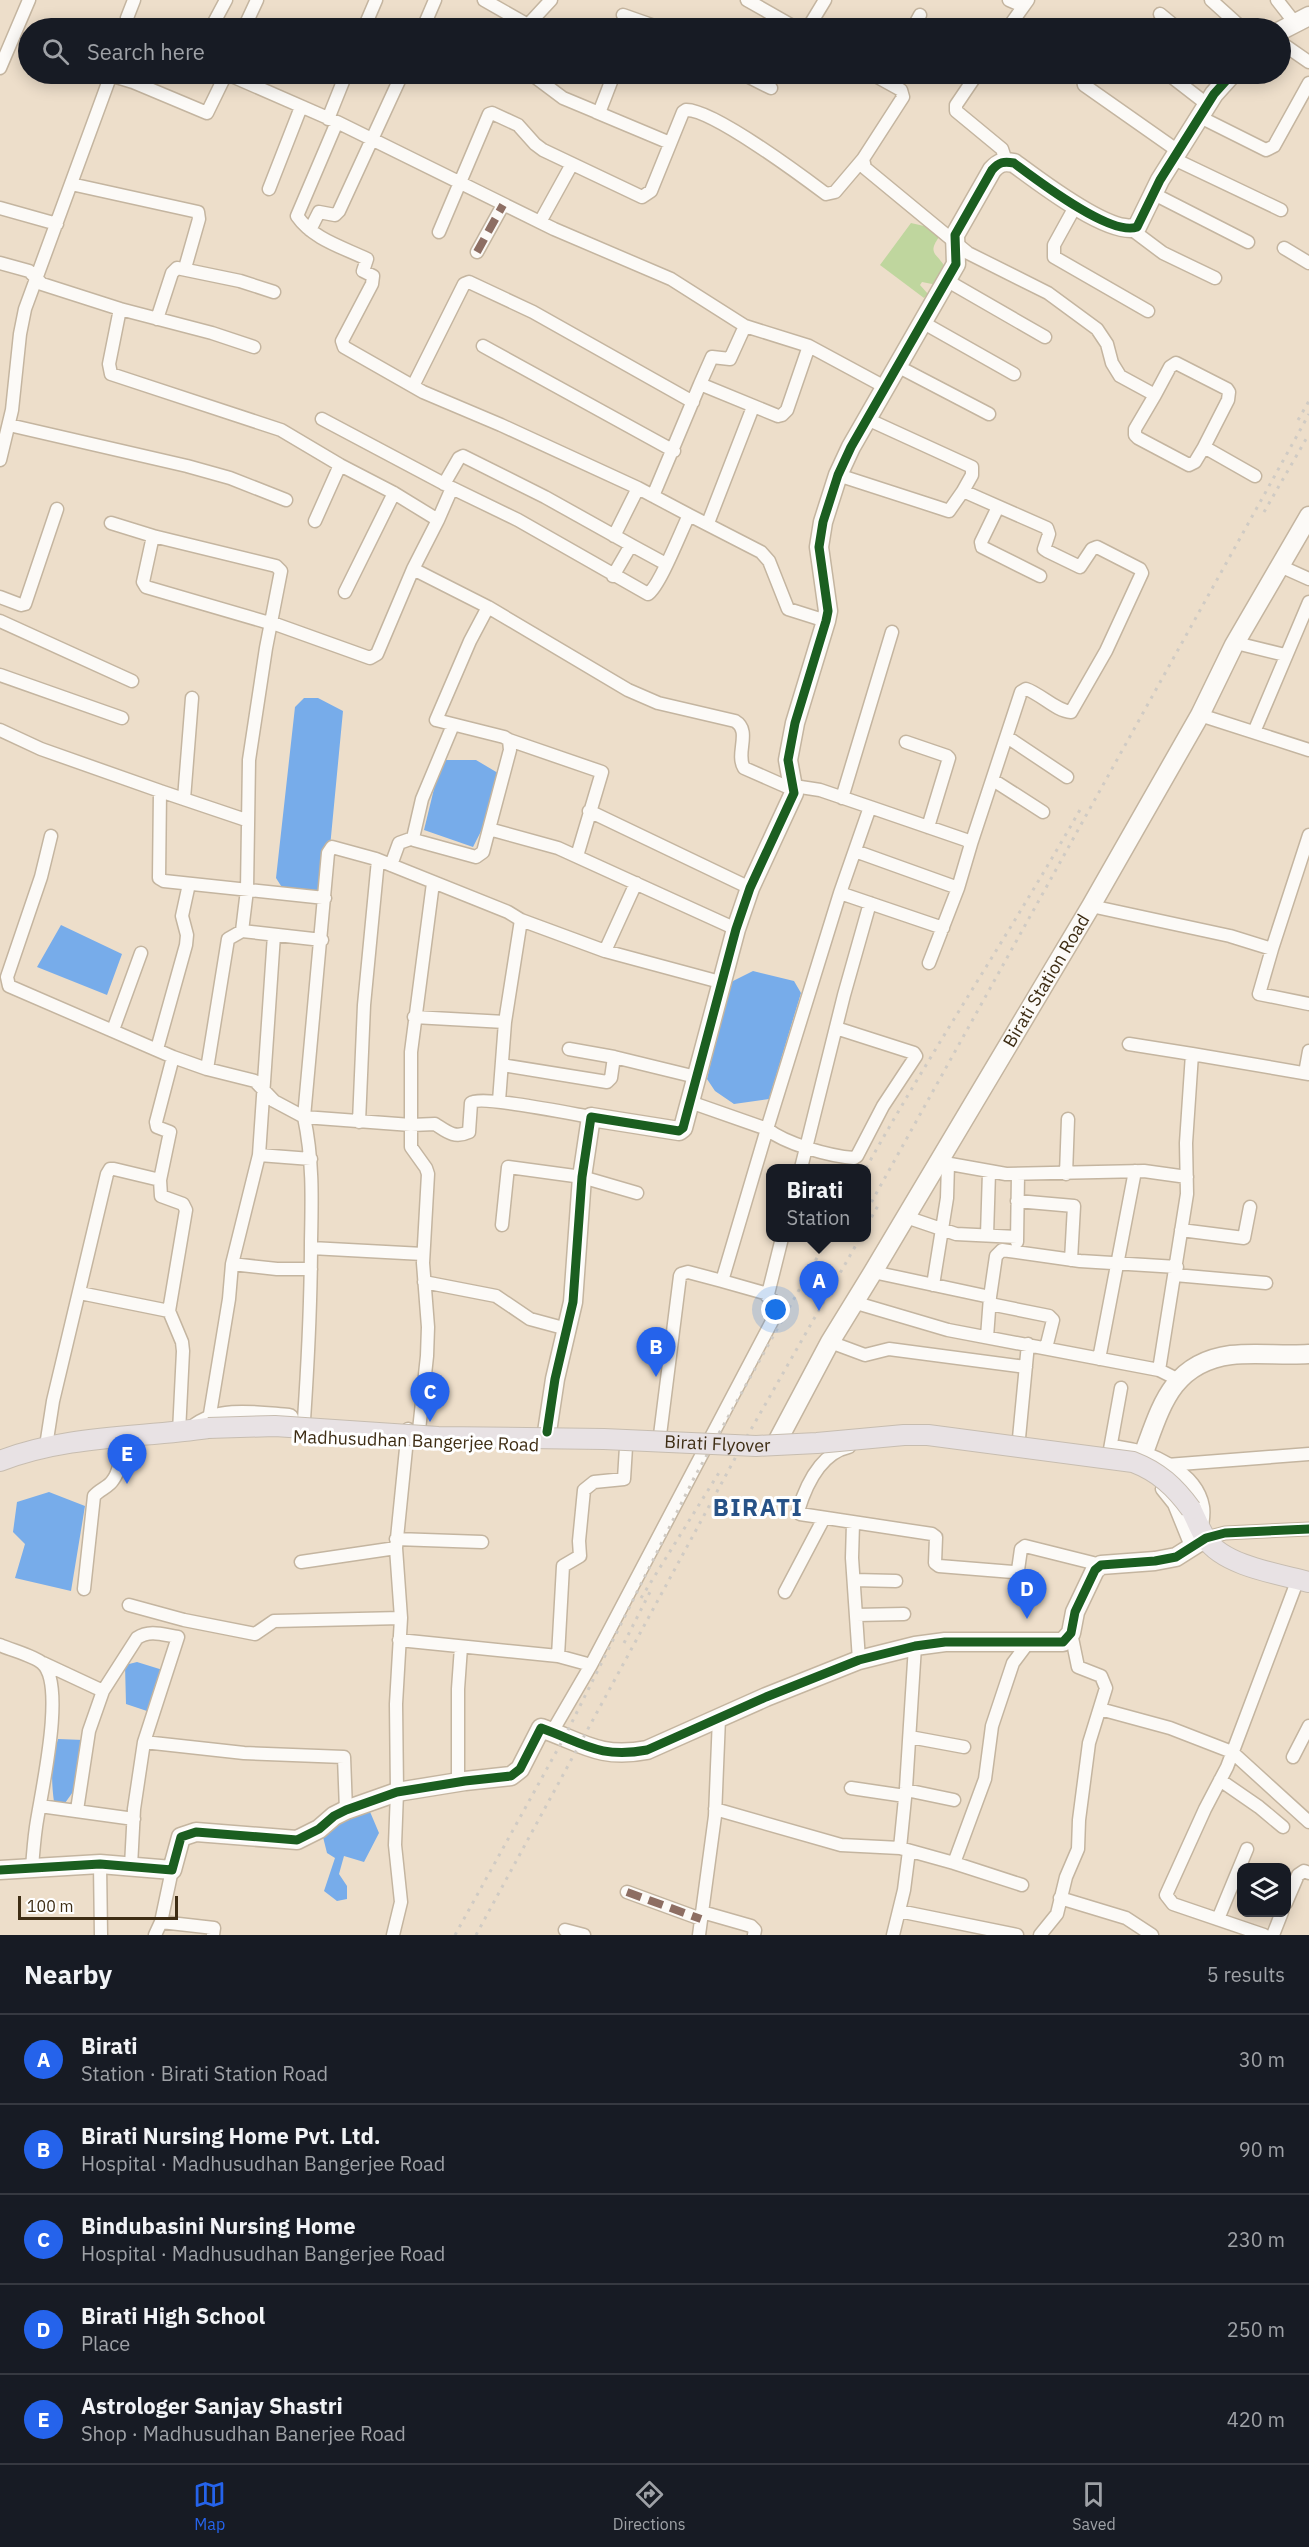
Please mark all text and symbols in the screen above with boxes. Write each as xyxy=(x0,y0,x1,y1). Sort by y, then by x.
search box xyxy=(18,18,1291,84)
icon: search xyxy=(39,35,72,68)
text: Search here xyxy=(87,37,205,66)
street label: Birati Station Road xyxy=(998,910,1094,1051)
popup xyxy=(766,1164,871,1242)
text: Birati xyxy=(787,1175,843,1204)
text: Station xyxy=(787,1204,850,1231)
pin: A xyxy=(800,1262,838,1311)
your location xyxy=(761,1295,790,1324)
pin: B xyxy=(636,1328,676,1377)
pin: C xyxy=(410,1372,450,1422)
street label: Madhusudhan Bangerjee Road xyxy=(293,1425,539,1456)
street label: Birati Flyover xyxy=(664,1430,772,1457)
pin: E xyxy=(108,1434,146,1484)
district label: BIRATI xyxy=(713,1491,803,1523)
pin: D xyxy=(1008,1570,1046,1619)
map controls xyxy=(1237,1863,1291,1917)
button: layers xyxy=(1237,1863,1291,1917)
scale bar xyxy=(18,1893,178,1920)
text: 100 m xyxy=(27,1896,74,1916)
text: Nearby xyxy=(24,1957,112,1991)
text: 5 results xyxy=(1207,1961,1285,1988)
text: Birati xyxy=(81,2031,138,2060)
text: A xyxy=(37,2046,50,2073)
text: 30 m xyxy=(1239,2046,1285,2073)
text: Station · Birati Station Road xyxy=(81,2060,328,2087)
text: Birati Nursing Home Pvt. Ltd. xyxy=(81,2121,381,2150)
text: B xyxy=(37,2136,50,2163)
text: 90 m xyxy=(1239,2136,1285,2163)
text: Hospital · Madhusudhan Bangerjee Road xyxy=(81,2150,445,2177)
text: Bindubasini Nursing Home xyxy=(81,2211,356,2240)
text: C xyxy=(37,2226,50,2253)
text: 230 m xyxy=(1227,2226,1285,2253)
text: Hospital · Madhusudhan Bangerjee Road xyxy=(81,2240,445,2267)
text: Birati High School xyxy=(81,2301,265,2330)
text: D xyxy=(37,2316,50,2343)
text: 250 m xyxy=(1227,2316,1285,2343)
text: Place xyxy=(81,2330,130,2357)
text: Astrologer Sanjay Shastri xyxy=(81,2391,343,2420)
text: E xyxy=(37,2406,50,2433)
text: 420 m xyxy=(1227,2406,1285,2433)
text: Shop · Madhusudhan Banerjee Road xyxy=(81,2420,406,2447)
tab: Map xyxy=(193,2478,226,2534)
tab: Directions xyxy=(613,2478,686,2534)
tab: Saved xyxy=(1072,2478,1116,2534)

